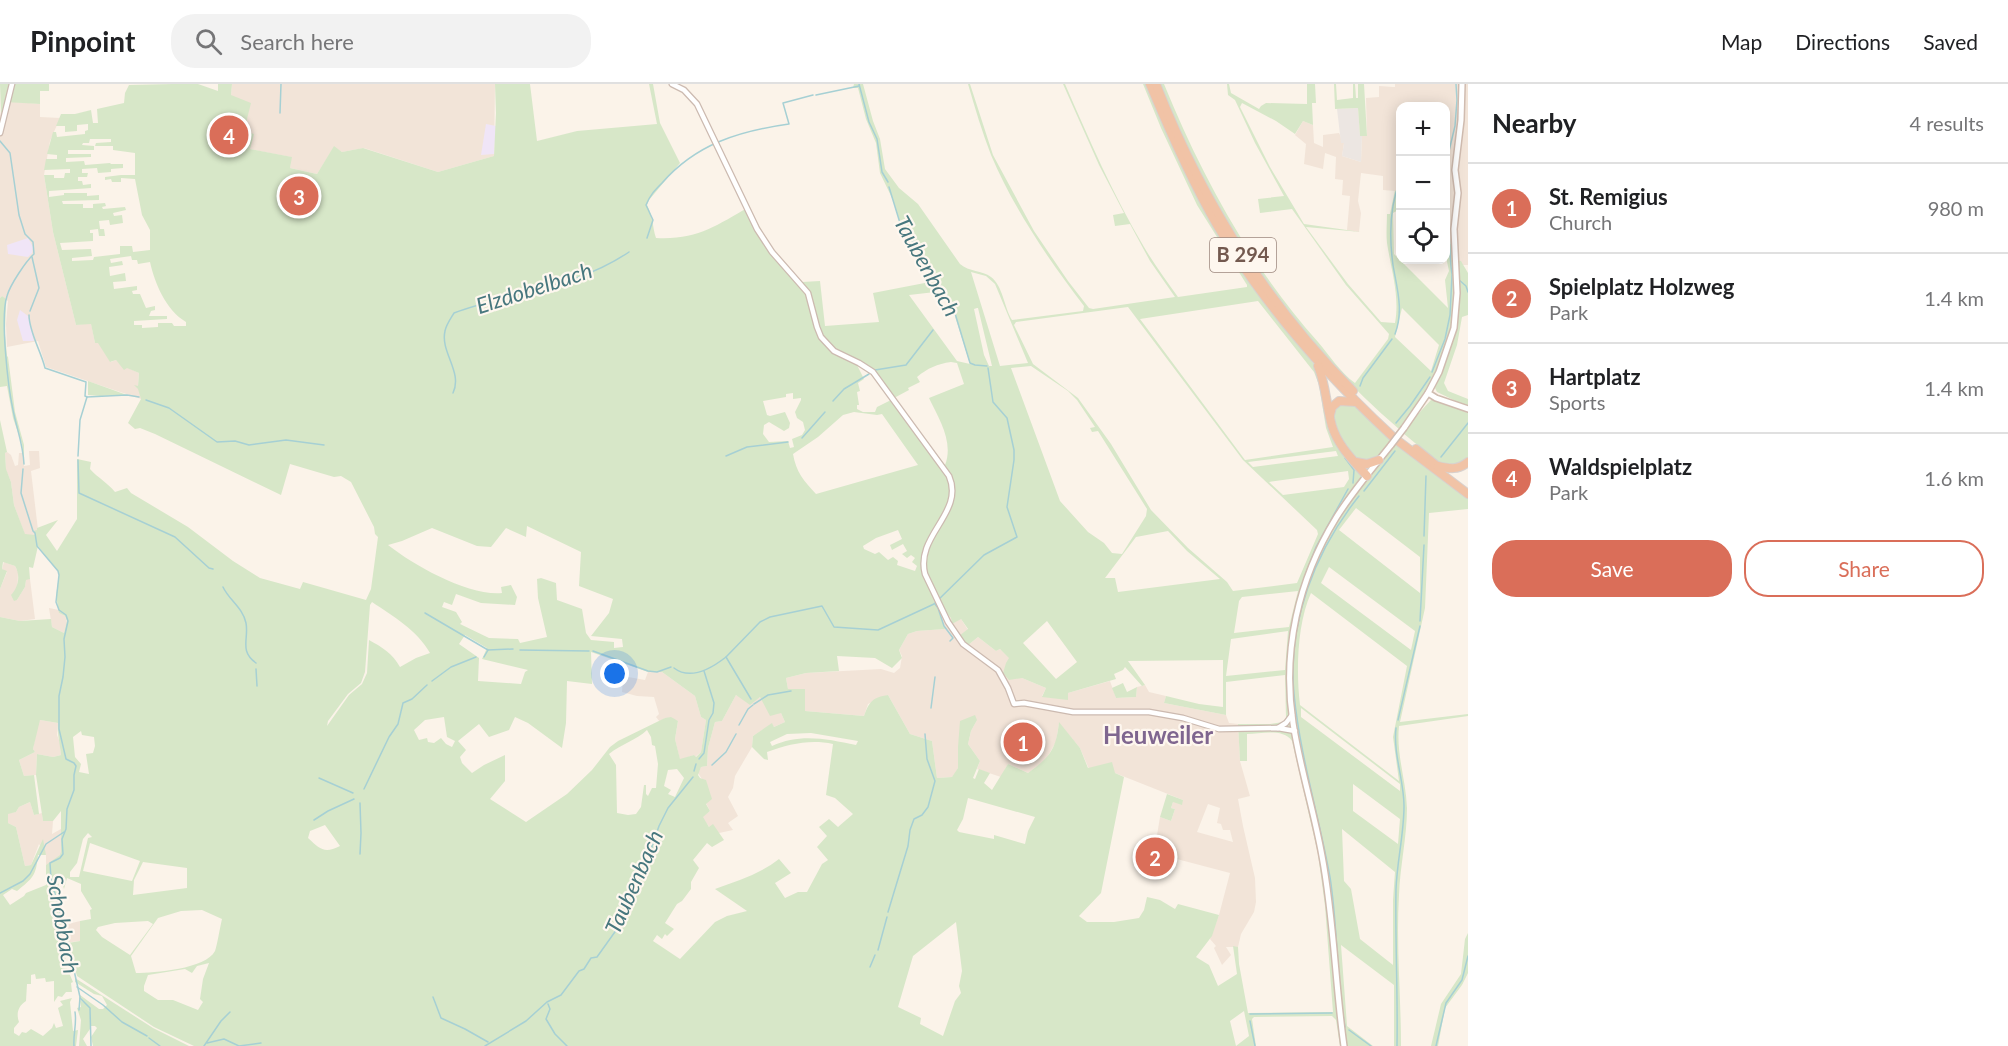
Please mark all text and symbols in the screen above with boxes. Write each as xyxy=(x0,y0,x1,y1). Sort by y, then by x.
search box xyxy=(171,14,591,68)
text: Pinpoint xyxy=(30,24,135,58)
icon: search xyxy=(192,25,225,58)
text: Search here xyxy=(240,28,354,55)
text: Map xyxy=(1721,29,1762,54)
text: Directions xyxy=(1795,29,1890,54)
text: Saved xyxy=(1923,29,1978,54)
map controls xyxy=(1396,102,1450,264)
button: + xyxy=(1396,102,1450,156)
text: Nearby xyxy=(1492,107,1577,139)
text: 4 results xyxy=(1909,111,1984,135)
pin: 4 xyxy=(210,112,248,158)
button: − xyxy=(1396,156,1450,210)
pin: 3 xyxy=(280,174,318,218)
text: St. Remigius xyxy=(1549,183,1668,210)
text: 1 xyxy=(1506,196,1517,220)
text: 980 m xyxy=(1928,196,1984,220)
button: locate xyxy=(1396,210,1450,264)
text: Church xyxy=(1549,210,1612,234)
water label: Taubenbach xyxy=(889,211,966,321)
road number: B 294 xyxy=(1210,238,1276,272)
water label: Elzdobelbach xyxy=(472,256,595,319)
text: Spielplatz Holzweg xyxy=(1549,273,1734,300)
text: 2 xyxy=(1506,286,1517,310)
text: 1.4 km xyxy=(1924,286,1984,310)
text: Park xyxy=(1549,300,1588,324)
text: Hartplatz xyxy=(1549,363,1641,390)
text: 3 xyxy=(1506,376,1517,400)
text: 1.4 km xyxy=(1924,376,1984,400)
text: Sports xyxy=(1549,390,1605,414)
text: Waldspielplatz xyxy=(1549,453,1692,480)
text: 4 xyxy=(1506,466,1517,490)
text: 1.6 km xyxy=(1924,466,1984,490)
text: Park xyxy=(1549,480,1588,504)
button: Save xyxy=(1492,540,1732,597)
button: Share xyxy=(1744,540,1984,597)
your location xyxy=(600,659,629,688)
pin: 1 xyxy=(1004,720,1042,764)
district label: Heuweiler xyxy=(1103,720,1213,749)
water label: Taubenbach xyxy=(599,826,668,938)
pin: 2 xyxy=(1136,834,1174,880)
water label: Schobbach xyxy=(41,872,85,976)

